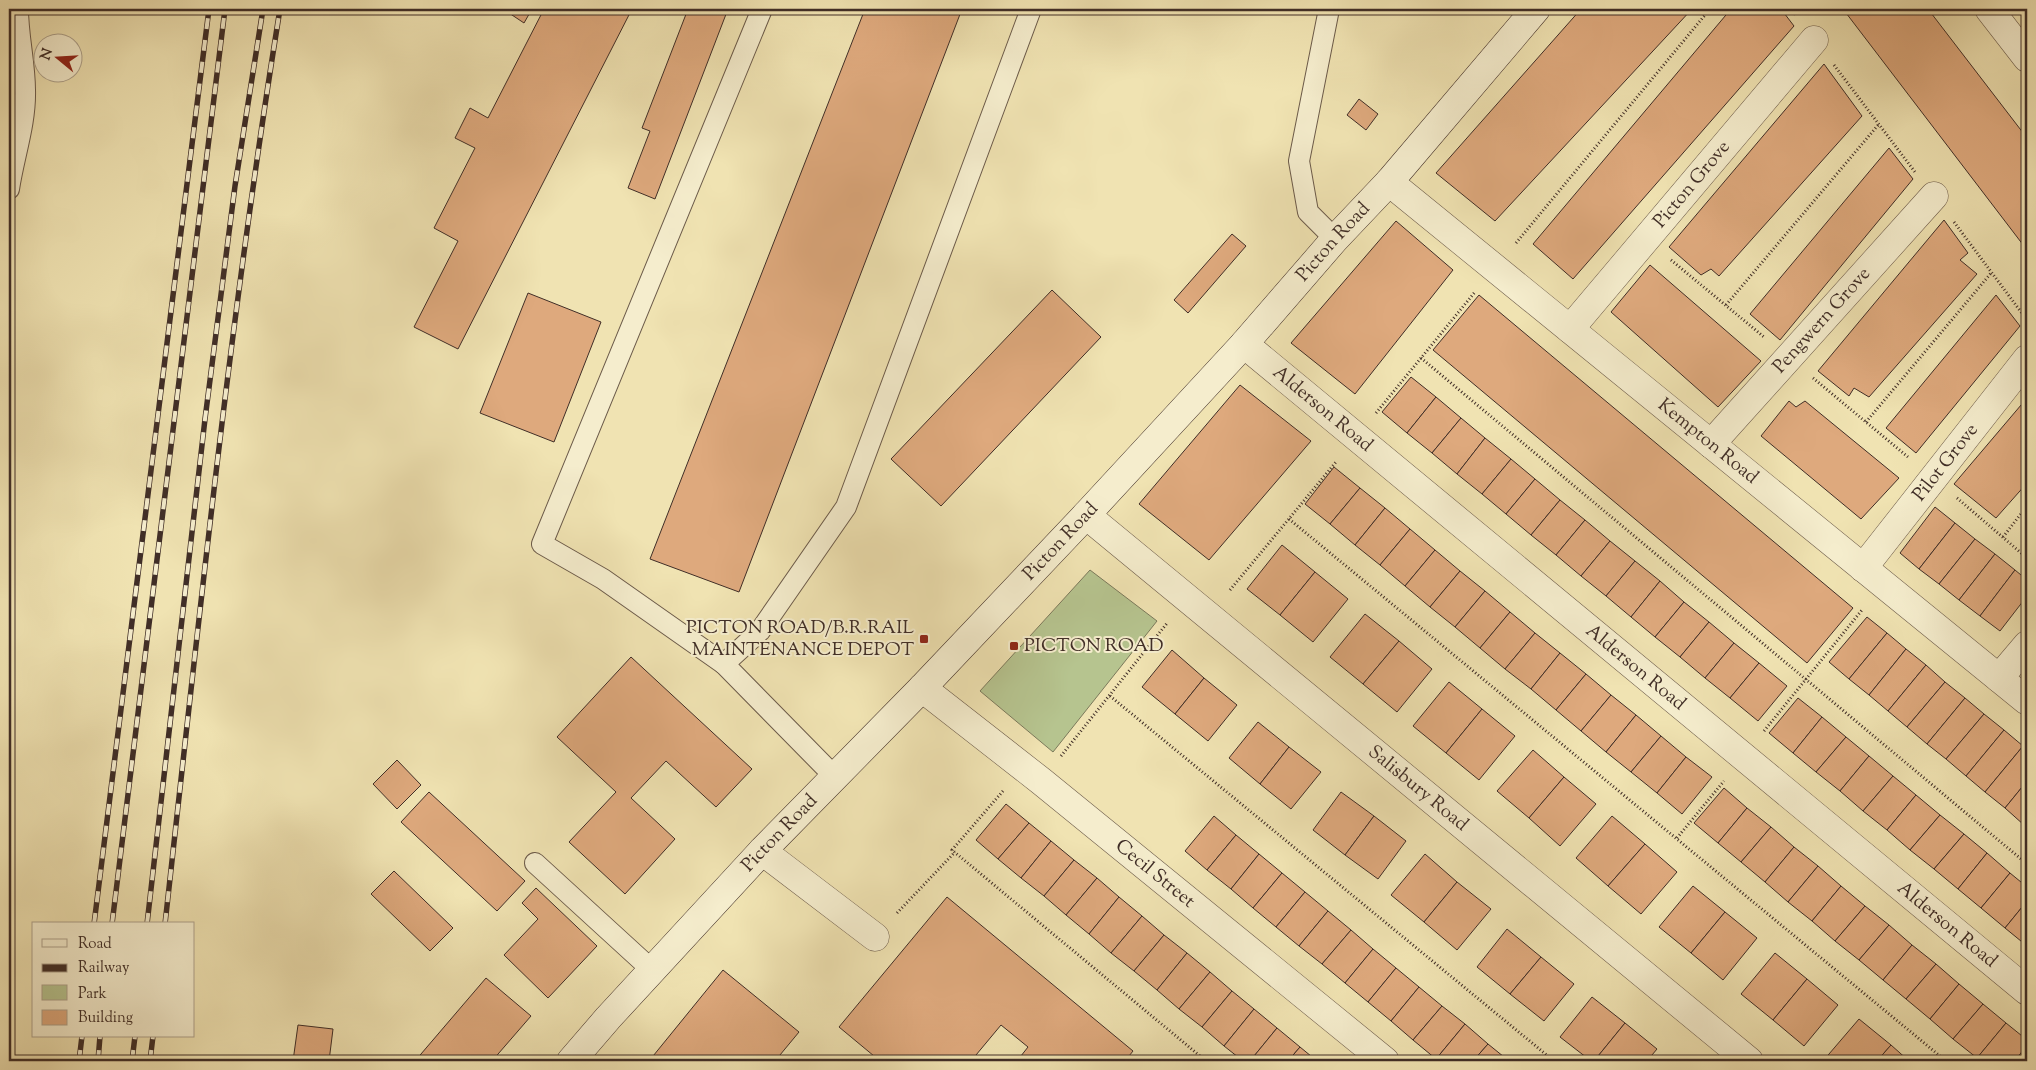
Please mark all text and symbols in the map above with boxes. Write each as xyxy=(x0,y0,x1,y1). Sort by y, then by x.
north arrow xyxy=(32,32,82,82)
text: N xyxy=(36,46,59,63)
street label: Picton Grove xyxy=(1647,135,1737,234)
street label: Picton Road xyxy=(1290,196,1377,288)
street label: Pengwern Grove xyxy=(1767,261,1877,380)
street label: Alderson Road xyxy=(1267,359,1379,459)
street label: Kempton Road xyxy=(1652,392,1764,491)
street label: Pilot Grove xyxy=(1907,418,1985,507)
street label: Picton Road xyxy=(1017,496,1105,587)
place label: PICTON ROAD/B.R.RAIL MAINTENANCE DEPOT xyxy=(686,615,915,664)
street label: Alderson Road xyxy=(1580,618,1692,717)
marker: PICTON ROAD/B.R.RAIL MAINTENANCE DEPOT xyxy=(918,633,930,645)
place label: PICTON ROAD xyxy=(1024,633,1164,660)
marker: PICTON ROAD xyxy=(1008,640,1020,652)
street label: Salisbury Road xyxy=(1362,739,1474,838)
street label: Picton Road xyxy=(735,788,824,878)
street label: Cecil Street xyxy=(1109,833,1201,915)
street label: Alderson Road xyxy=(1891,875,2003,975)
legend xyxy=(32,922,195,1038)
text: Road xyxy=(78,934,112,955)
text: Railway xyxy=(78,958,130,979)
text: Park xyxy=(78,984,107,1005)
text: Building xyxy=(78,1008,133,1029)

